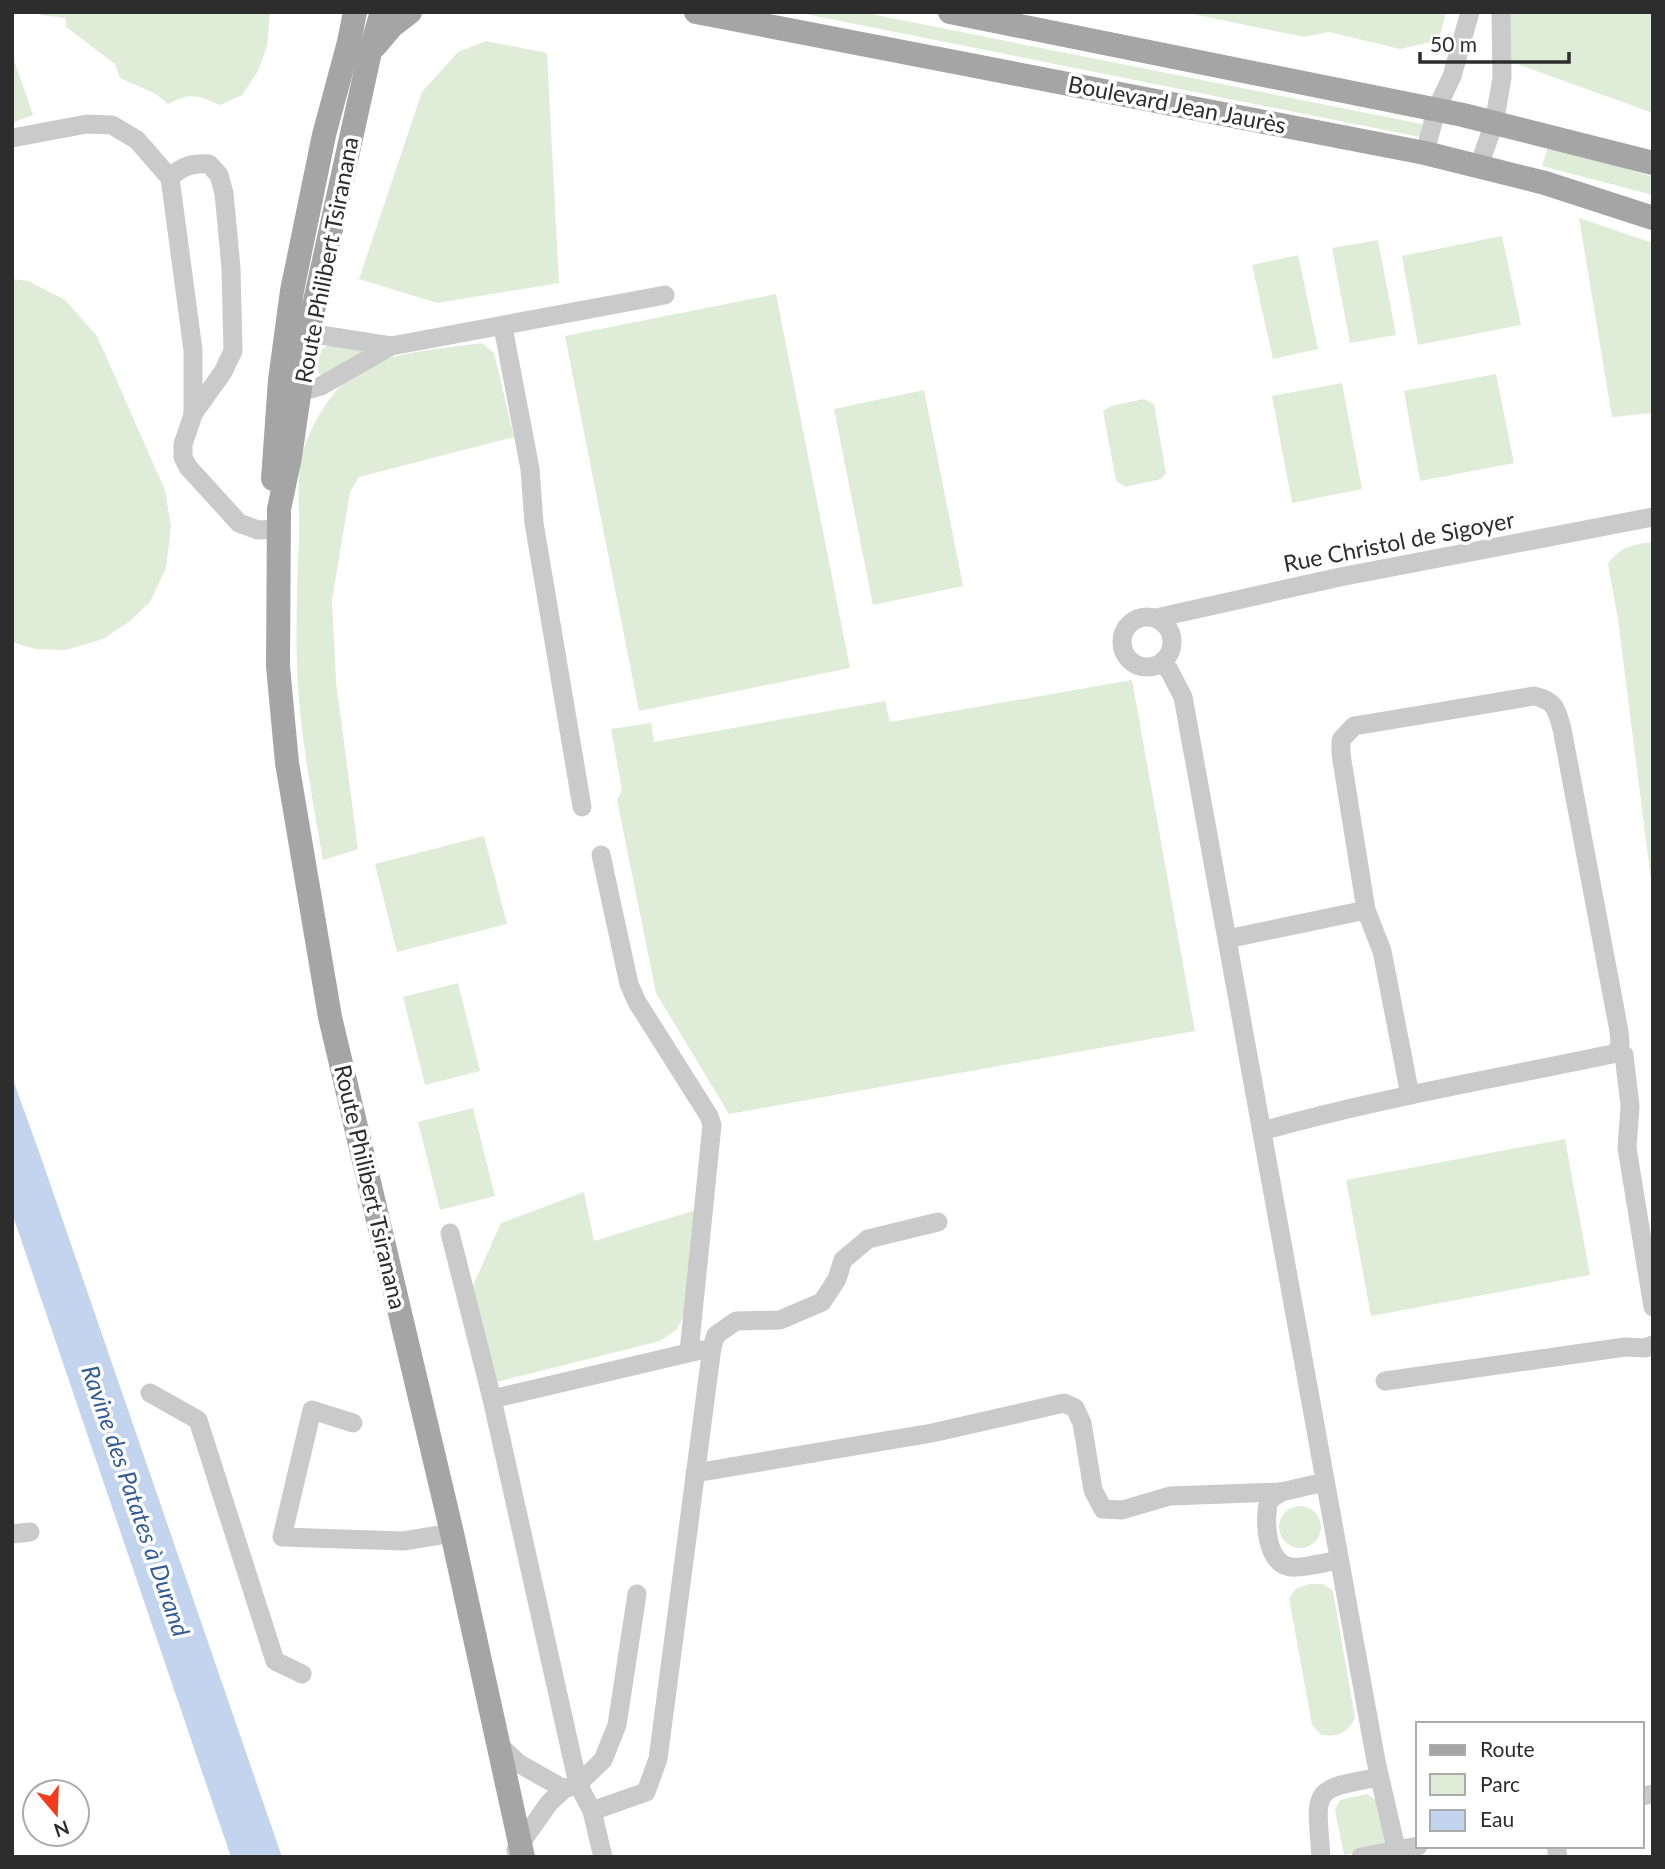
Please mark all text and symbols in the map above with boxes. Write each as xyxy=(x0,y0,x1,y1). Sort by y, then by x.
scale bar xyxy=(1420,21,1569,65)
text: 50 m xyxy=(1430,31,1477,56)
street label: Boulevard Jean Jaurès xyxy=(1066,69,1289,139)
street label: Route Philibert Tsiranana xyxy=(288,134,364,385)
street label: Rue Christol de Sigoyer xyxy=(1281,505,1517,577)
street label: Route Philibert Tsiranana xyxy=(329,1062,413,1312)
water label: Ravine des Patates à Durand xyxy=(76,1361,197,1640)
legend xyxy=(1416,1722,1644,1848)
text: Route xyxy=(1480,1736,1535,1761)
text: Parc xyxy=(1480,1771,1520,1796)
north arrow xyxy=(21,1778,91,1848)
text: Eau xyxy=(1480,1806,1514,1831)
text: N xyxy=(51,1816,72,1843)

